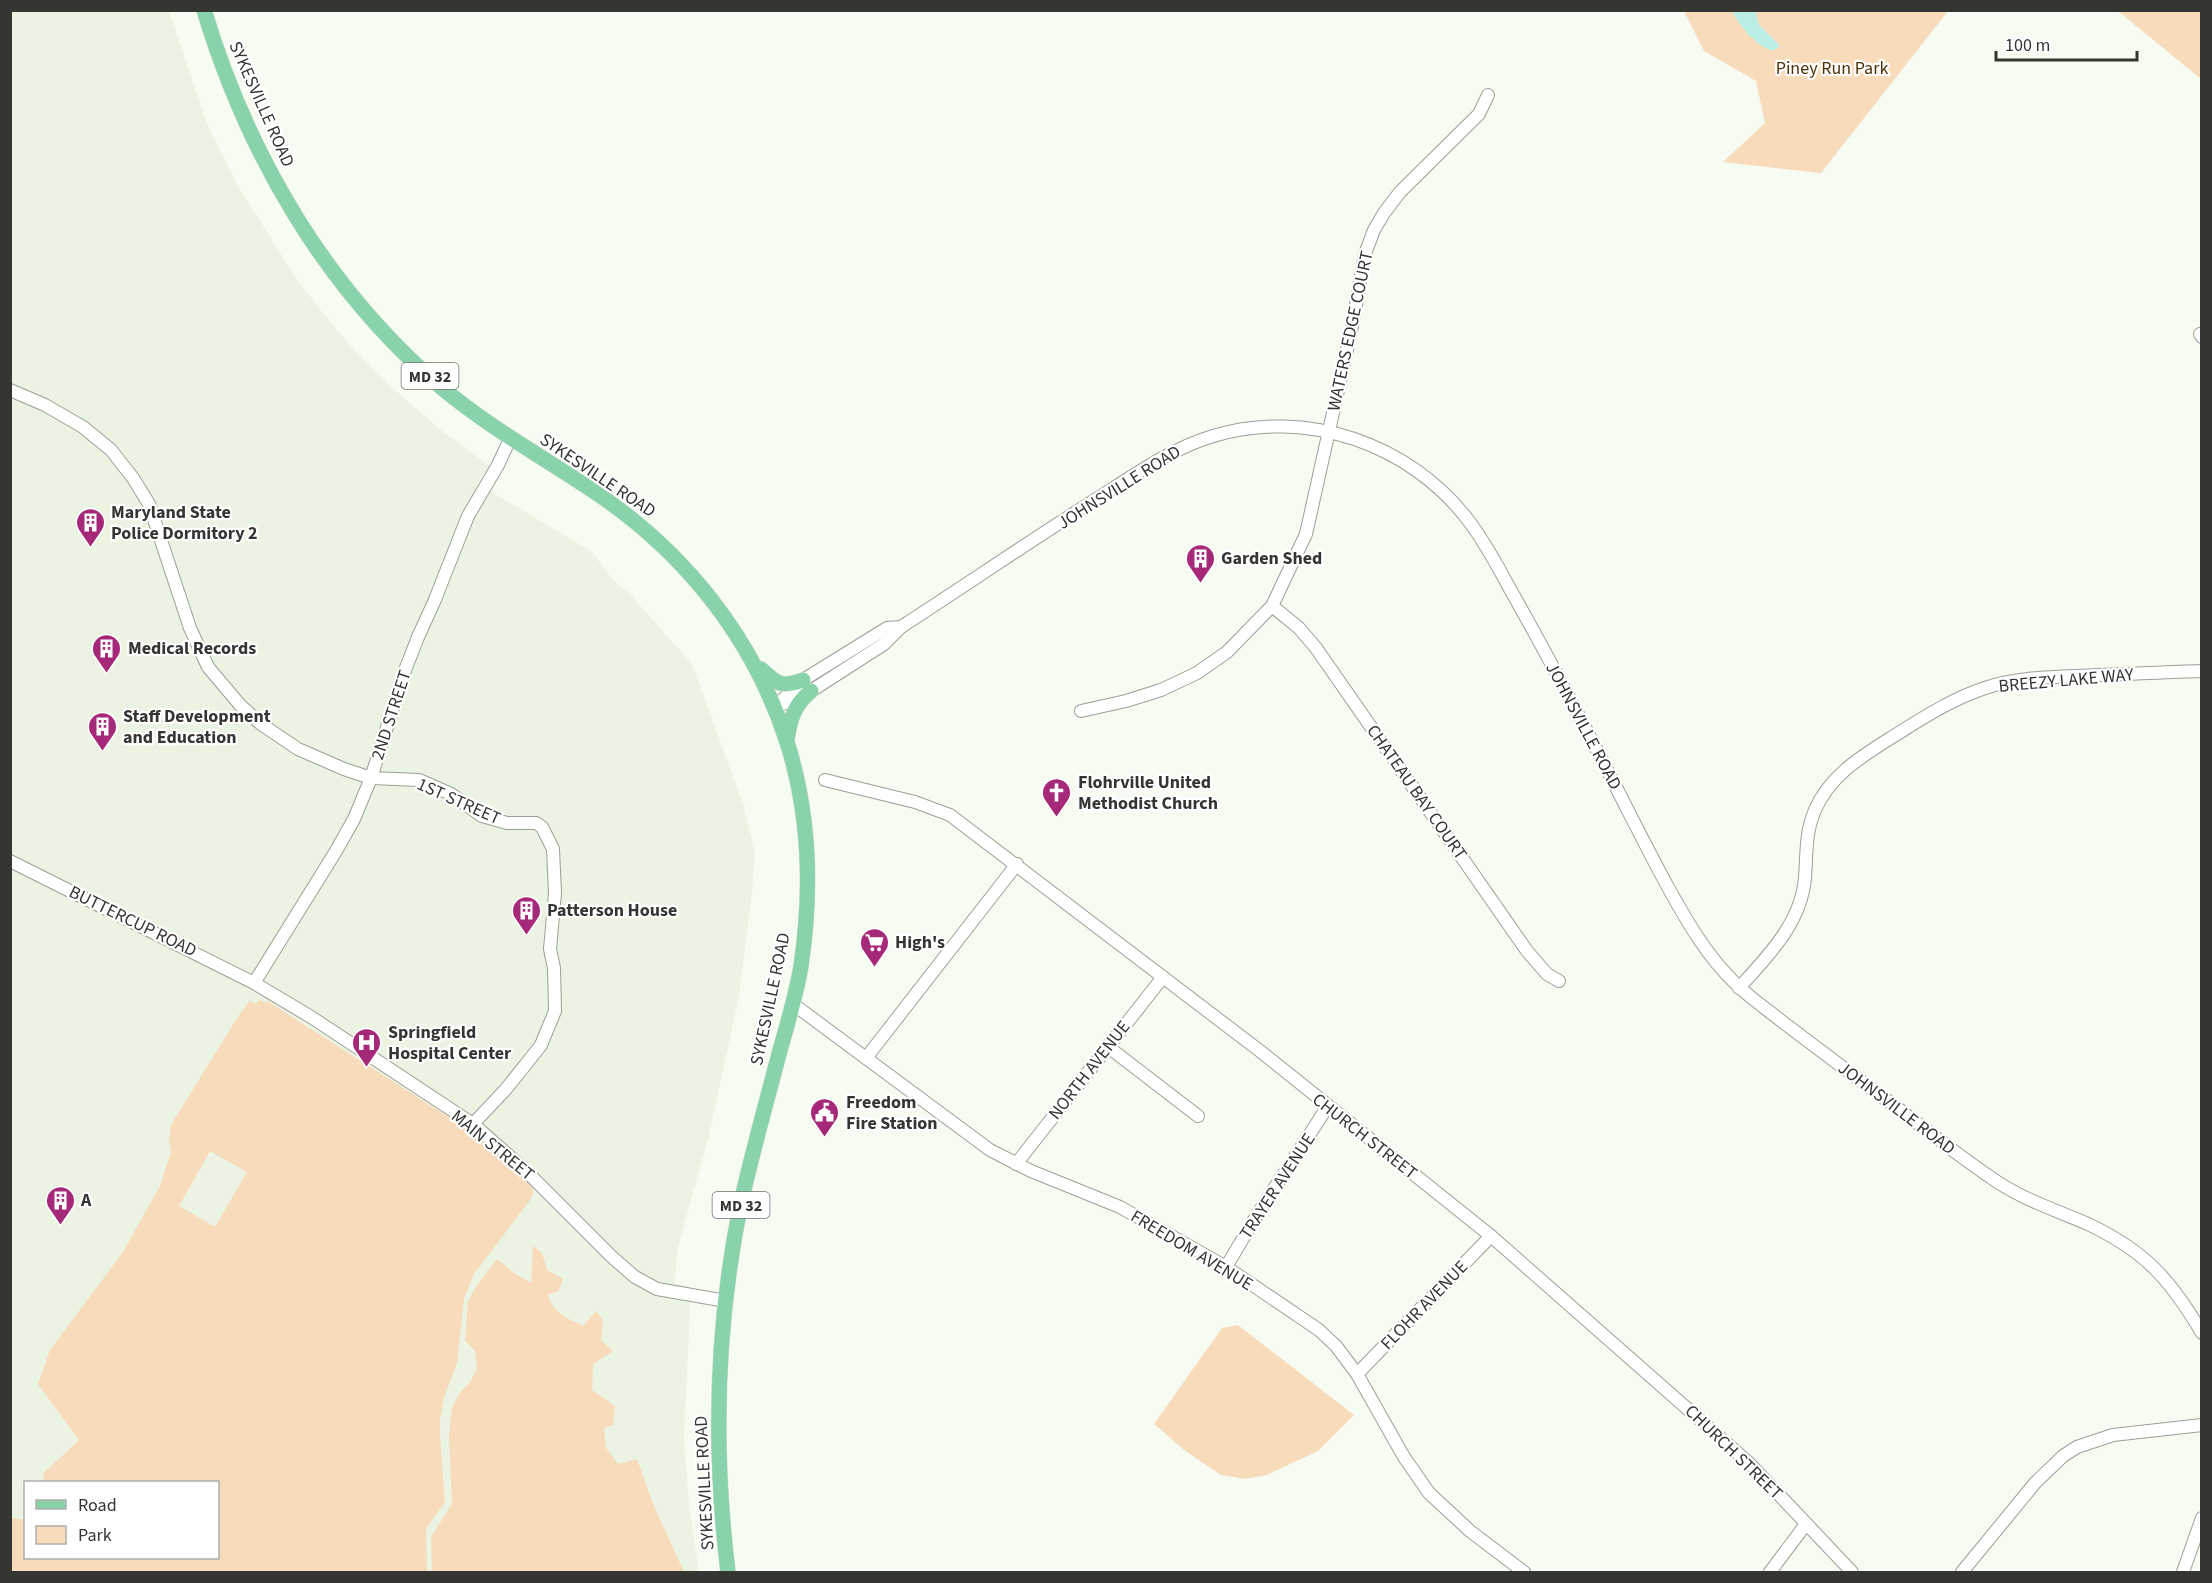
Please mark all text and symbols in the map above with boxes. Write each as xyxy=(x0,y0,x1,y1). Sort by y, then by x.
scale bar xyxy=(1996,24,2137,62)
text: 100 m xyxy=(2005,33,2050,58)
street label: SYKESVILLE ROAD xyxy=(223,37,300,171)
park label: Piney Run Park xyxy=(1776,56,1888,81)
street label: WATERS EDGE COURT xyxy=(1321,248,1380,413)
road number: MD 32 xyxy=(402,363,458,389)
street label: SYKESVILLE ROAD xyxy=(535,427,661,523)
street label: JOHNSVILLE ROAD xyxy=(1053,439,1186,535)
place label: Maryland State Police Dormitory 2 xyxy=(111,500,258,546)
building icon: Maryland State Police Dormitory 2 xyxy=(74,506,106,548)
building icon: Garden Shed xyxy=(1184,542,1216,584)
place label: Garden Shed xyxy=(1221,546,1322,571)
building icon: Medical Records xyxy=(91,632,123,674)
place label: Medical Records xyxy=(128,636,256,661)
street label: JOHNSVILLE ROAD xyxy=(1539,658,1628,794)
street label: BREEZY LAKE WAY xyxy=(1997,662,2135,699)
street label: 2ND STREET xyxy=(365,667,418,763)
place label: Staff Development and Education xyxy=(123,704,271,750)
building icon: Staff Development and Education xyxy=(86,710,118,752)
street label: CHATEAU BAY COURT xyxy=(1360,720,1473,865)
place label: Flohrville United Methodist Church xyxy=(1078,770,1218,816)
street label: 1ST STREET xyxy=(413,772,505,831)
church icon: Flohrville United Methodist Church xyxy=(1041,776,1073,818)
street label: BUTTERCUP ROAD xyxy=(65,880,201,963)
building icon: Patterson House xyxy=(510,894,542,936)
place label: Patterson House xyxy=(547,898,677,923)
supermarket icon: High's xyxy=(858,926,890,968)
place label: High's xyxy=(895,930,945,955)
street label: SYKESVILLE ROAD xyxy=(744,931,797,1068)
street label: NORTH AVENUE xyxy=(1043,1015,1136,1125)
place label: Springfield Hospital Center xyxy=(388,1020,512,1066)
hospital icon: Springfield Hospital Center xyxy=(351,1026,383,1068)
street label: JOHNSVILLE ROAD xyxy=(1833,1056,1961,1161)
street label: CHURCH STREET xyxy=(1307,1087,1423,1186)
place label: Freedom Fire Station xyxy=(846,1090,938,1136)
public building icon: Freedom Fire Station xyxy=(809,1096,841,1138)
street label: MAIN STREET xyxy=(446,1104,540,1187)
street label: TRAYER AVENUE xyxy=(1234,1128,1321,1244)
building icon: A xyxy=(44,1184,76,1226)
place label: A xyxy=(80,1188,92,1213)
road number: MD 32 xyxy=(712,1192,770,1218)
street label: FREEDOM AVENUE xyxy=(1126,1204,1258,1297)
street label: FLOHR AVENUE xyxy=(1375,1255,1474,1356)
street label: CHURCH STREET xyxy=(1679,1399,1788,1506)
street label: SYKESVILLE ROAD xyxy=(688,1415,721,1551)
legend xyxy=(24,1481,219,1559)
text: Road xyxy=(78,1493,117,1518)
text: Park xyxy=(78,1523,112,1548)

